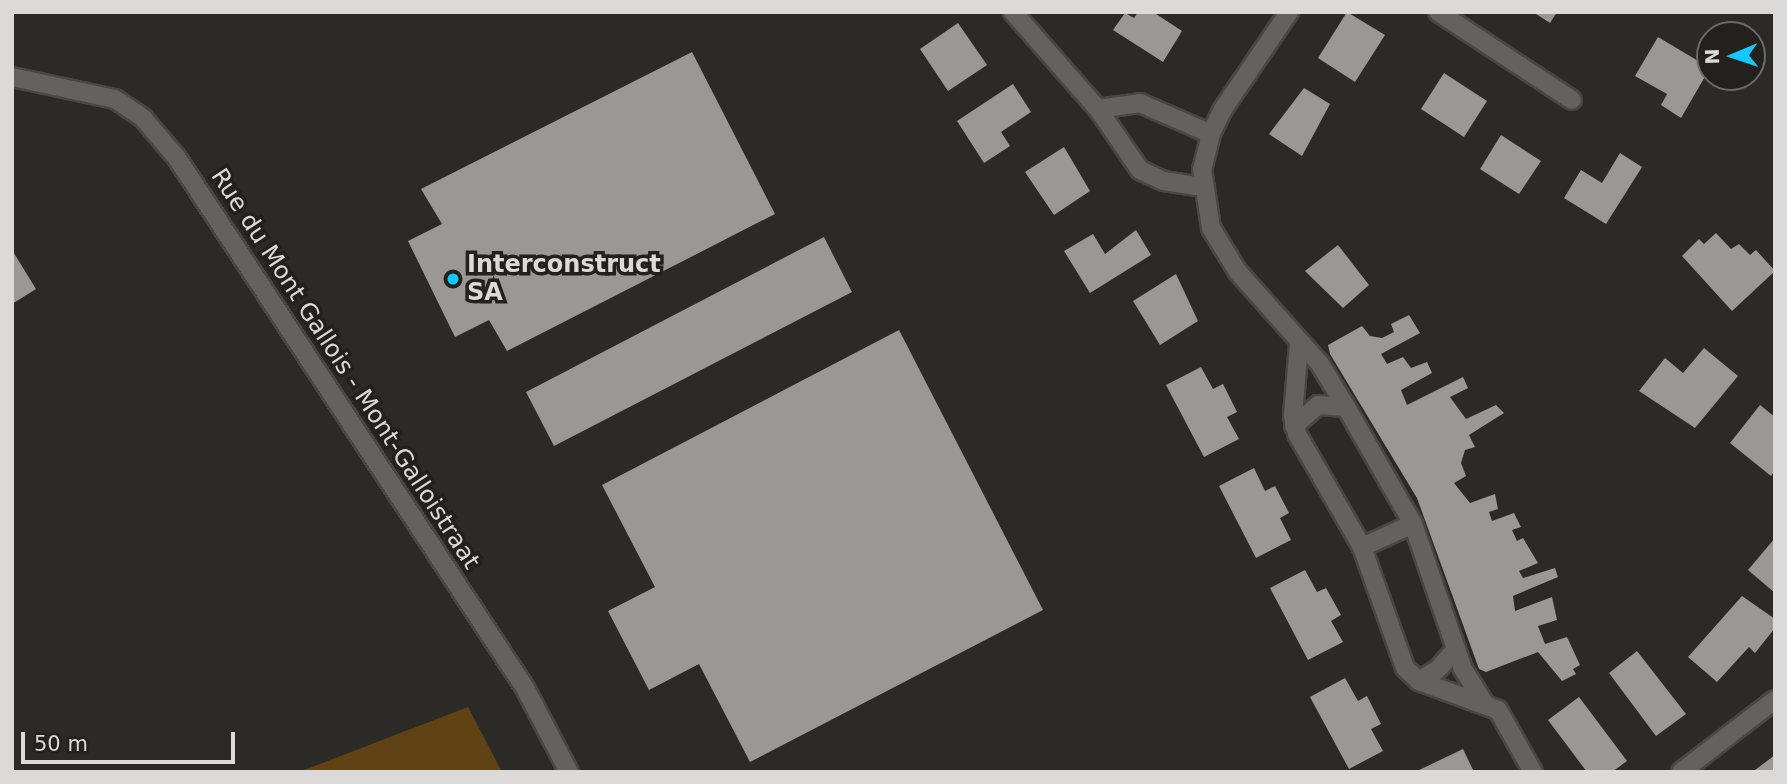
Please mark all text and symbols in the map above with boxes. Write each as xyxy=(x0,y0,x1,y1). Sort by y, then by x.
north arrow xyxy=(1696,21,1766,91)
text: N xyxy=(1701,48,1723,65)
street label: Rue du Mont Gallois - Mont-Galloistraat xyxy=(205,163,485,575)
place label: Interconstruct SA xyxy=(467,251,661,307)
marker: Interconstruct SA xyxy=(445,271,461,287)
scale bar xyxy=(24,718,238,762)
text: 50 m xyxy=(34,732,88,756)

